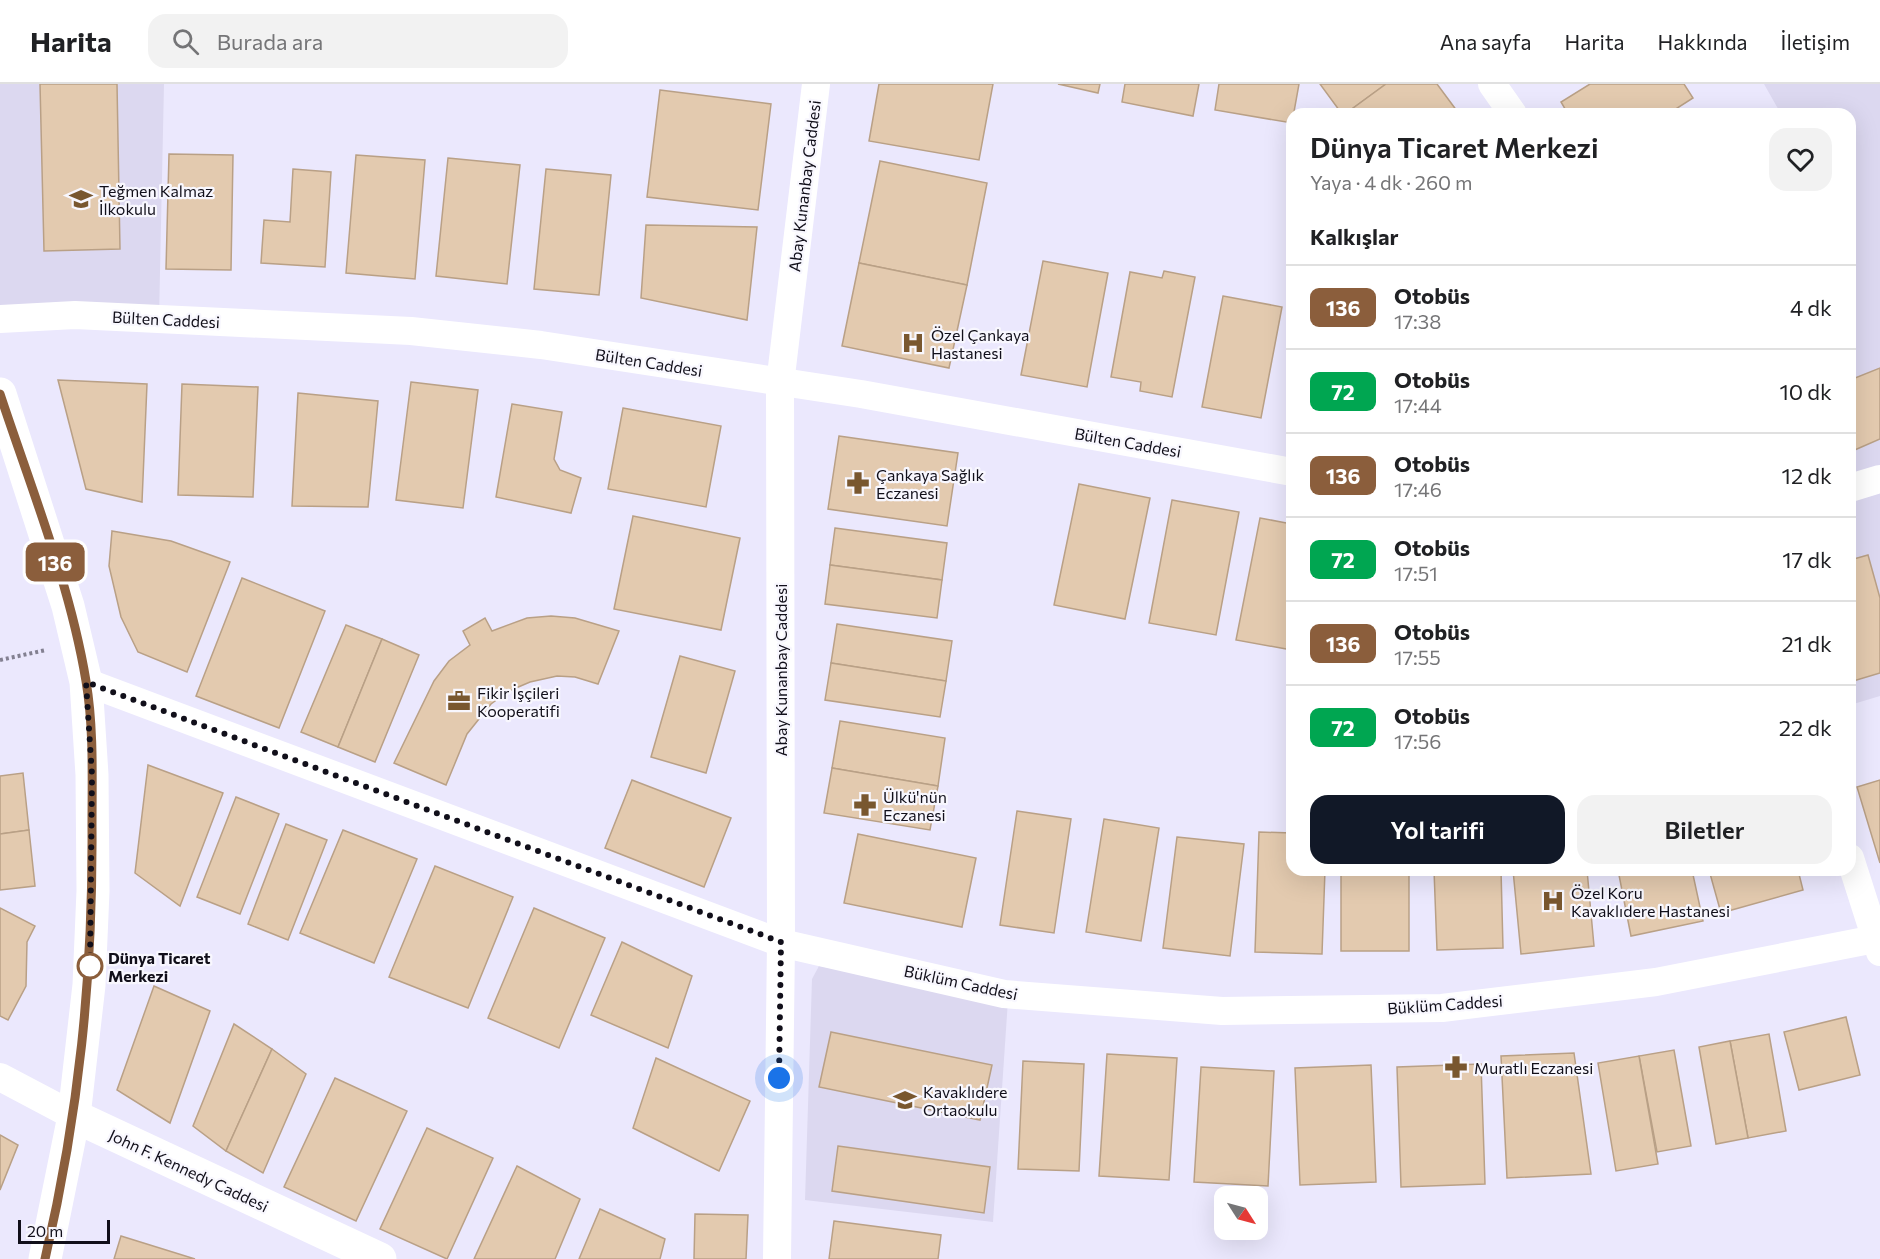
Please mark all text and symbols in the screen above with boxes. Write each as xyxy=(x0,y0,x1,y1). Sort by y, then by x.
search box xyxy=(148,14,568,68)
text: Harita xyxy=(30,24,112,58)
icon: search xyxy=(169,25,202,58)
text: Burada ara xyxy=(217,28,323,55)
text: Ana sayfa xyxy=(1440,29,1531,54)
text: Harita xyxy=(1564,29,1625,54)
text: Hakkında xyxy=(1658,29,1748,54)
text: İletişim xyxy=(1781,29,1850,54)
street label: Abay Kunanbay Caddesi xyxy=(784,99,824,273)
button: heart xyxy=(1769,128,1832,191)
text: Dünya Ticaret Merkezi xyxy=(1310,130,1599,164)
text: Yaya · 4 dk · 260 m xyxy=(1310,170,1472,194)
place label: Teğmen Kalmaz İlkokulu xyxy=(99,181,213,218)
school or university icon: Teğmen Kalmaz İlkokulu xyxy=(68,186,94,212)
text: Kalkışlar xyxy=(1310,223,1399,250)
text: Otobüs xyxy=(1394,282,1470,309)
text: 4 dk xyxy=(1790,294,1832,321)
text: 136 xyxy=(1326,295,1360,320)
street label: Bülten Caddesi xyxy=(112,307,220,331)
text: 17:38 xyxy=(1394,309,1441,333)
place label: Özel Çankaya Hastanesi xyxy=(931,325,1029,362)
hospital icon: Özel Çankaya Hastanesi xyxy=(900,330,926,356)
street label: Bülten Caddesi xyxy=(594,344,704,380)
text: Otobüs xyxy=(1394,366,1470,393)
text: 10 dk xyxy=(1779,378,1832,405)
text: 72 xyxy=(1331,379,1355,404)
text: 17:44 xyxy=(1394,393,1442,417)
street label: Bülten Caddesi xyxy=(1073,423,1183,461)
text: Otobüs xyxy=(1394,450,1470,477)
text: 12 dk xyxy=(1782,462,1832,489)
text: 136 xyxy=(1326,463,1360,488)
place label: Çankaya Sağlık Eczanesi xyxy=(876,465,985,502)
pharmacy icon: Çankaya Sağlık Eczanesi xyxy=(845,470,871,496)
text: 17:46 xyxy=(1394,477,1442,501)
text: Otobüs xyxy=(1394,534,1470,561)
line badge: 136 xyxy=(20,542,90,582)
text: 17 dk xyxy=(1782,546,1832,573)
text: 72 xyxy=(1331,547,1355,572)
text: 136 xyxy=(38,550,72,575)
text: 17:51 xyxy=(1394,561,1438,585)
street label: Abay Kunanbay Caddesi xyxy=(771,584,790,756)
text: Otobüs xyxy=(1394,618,1470,645)
text: 21 dk xyxy=(1782,630,1832,657)
text: 136 xyxy=(1326,631,1360,656)
text: 17:55 xyxy=(1394,645,1441,669)
place label: Fikir İşçileri Kooperatifi xyxy=(477,683,560,720)
office icon: Fikir İşçileri Kooperatifi xyxy=(446,688,472,714)
text: Otobüs xyxy=(1394,702,1470,729)
text: 22 dk xyxy=(1779,714,1832,741)
text: 72 xyxy=(1331,715,1355,740)
text: 17:56 xyxy=(1394,729,1441,753)
place label: Ülkü'nün Eczanesi xyxy=(883,787,947,824)
pharmacy icon: Ülkü'nün Eczanesi xyxy=(852,792,878,818)
button: Yol tarifi xyxy=(1310,795,1565,864)
button: Biletler xyxy=(1577,795,1832,864)
place label: Özel Koru Kavaklıdere Hastanesi xyxy=(1571,883,1730,920)
hospital icon: Özel Koru Kavaklıdere Hastanesi xyxy=(1540,888,1566,914)
place label: Dünya Ticaret Merkezi xyxy=(108,948,211,985)
marker: Dünya Ticaret Merkezi xyxy=(77,953,103,979)
street label: Büklüm Caddesi xyxy=(902,961,1020,1003)
street label: Büklüm Caddesi xyxy=(1387,990,1503,1018)
pharmacy icon: Muratlı Eczanesi xyxy=(1443,1054,1469,1080)
place label: Muratlı Eczanesi xyxy=(1474,1058,1593,1077)
your location xyxy=(764,1063,794,1093)
place label: Kavaklıdere Ortaokulu xyxy=(923,1082,1007,1119)
school or university icon: Kavaklıdere Ortaokulu xyxy=(892,1087,918,1113)
street label: John F. Kennedy Caddesi xyxy=(106,1125,272,1215)
north arrow xyxy=(1214,1186,1268,1240)
map controls xyxy=(1214,1186,1268,1240)
scale bar xyxy=(18,1217,110,1244)
text: 20 m xyxy=(27,1221,63,1240)

